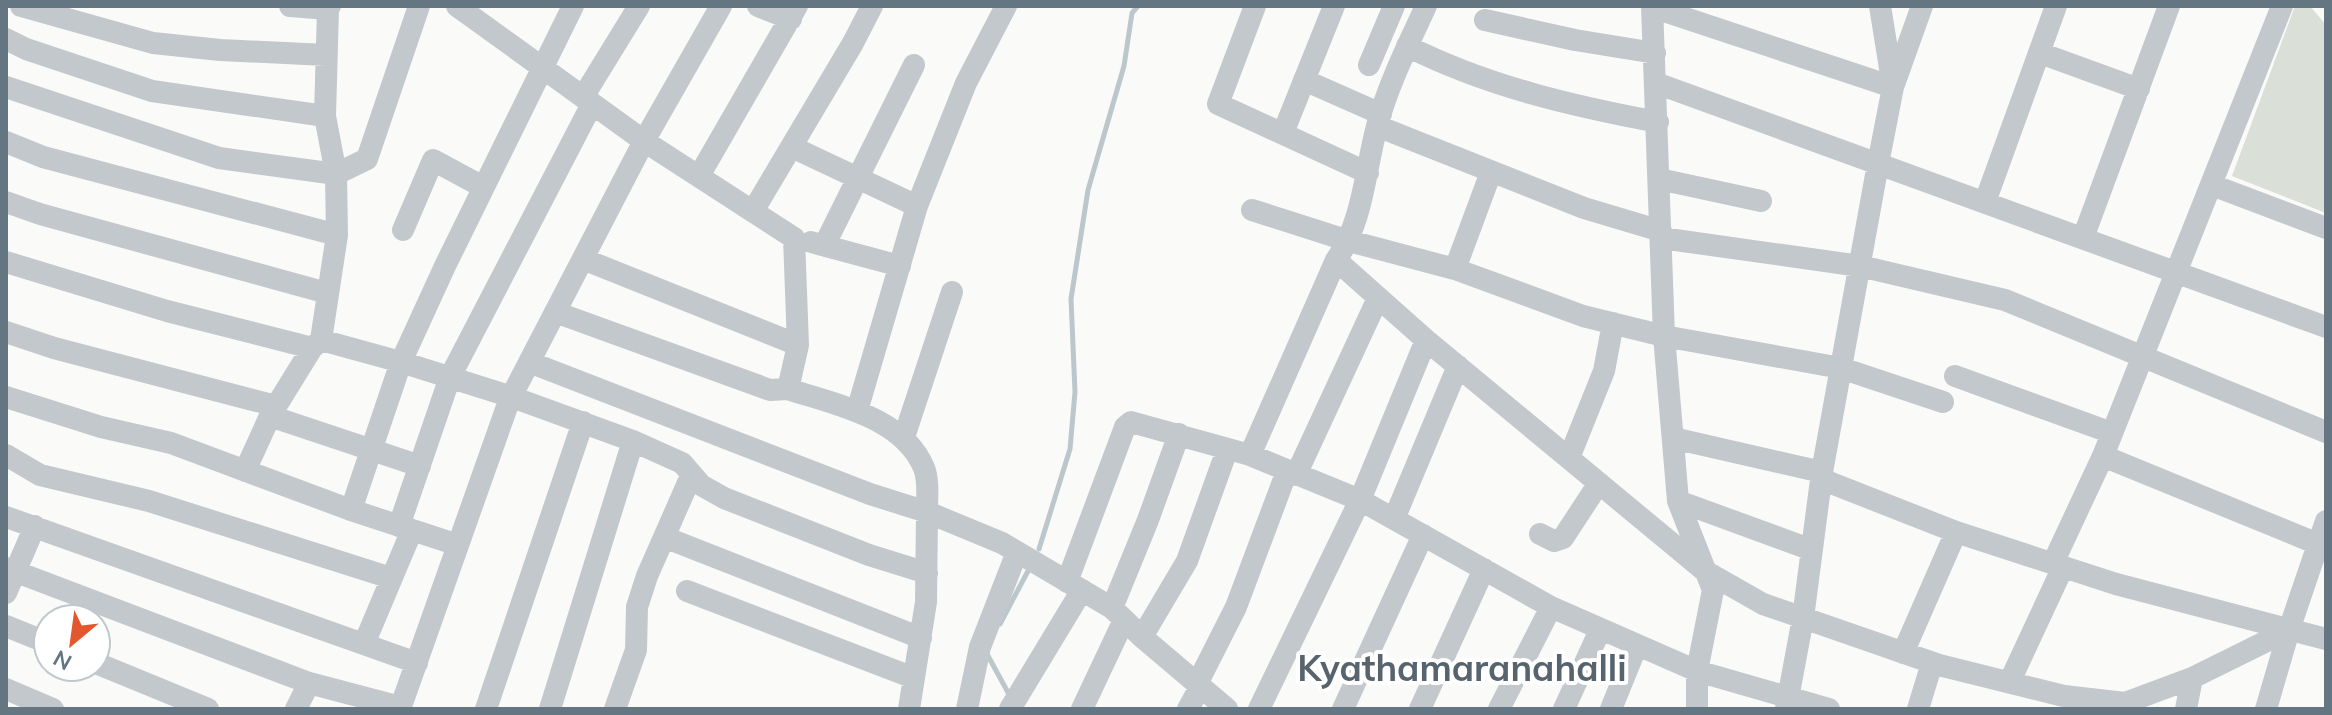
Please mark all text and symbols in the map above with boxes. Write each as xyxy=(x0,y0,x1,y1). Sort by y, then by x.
north arrow xyxy=(32,603,112,683)
text: N xyxy=(48,644,76,677)
district label: Kyathamaranahalli xyxy=(1297,645,1627,690)

